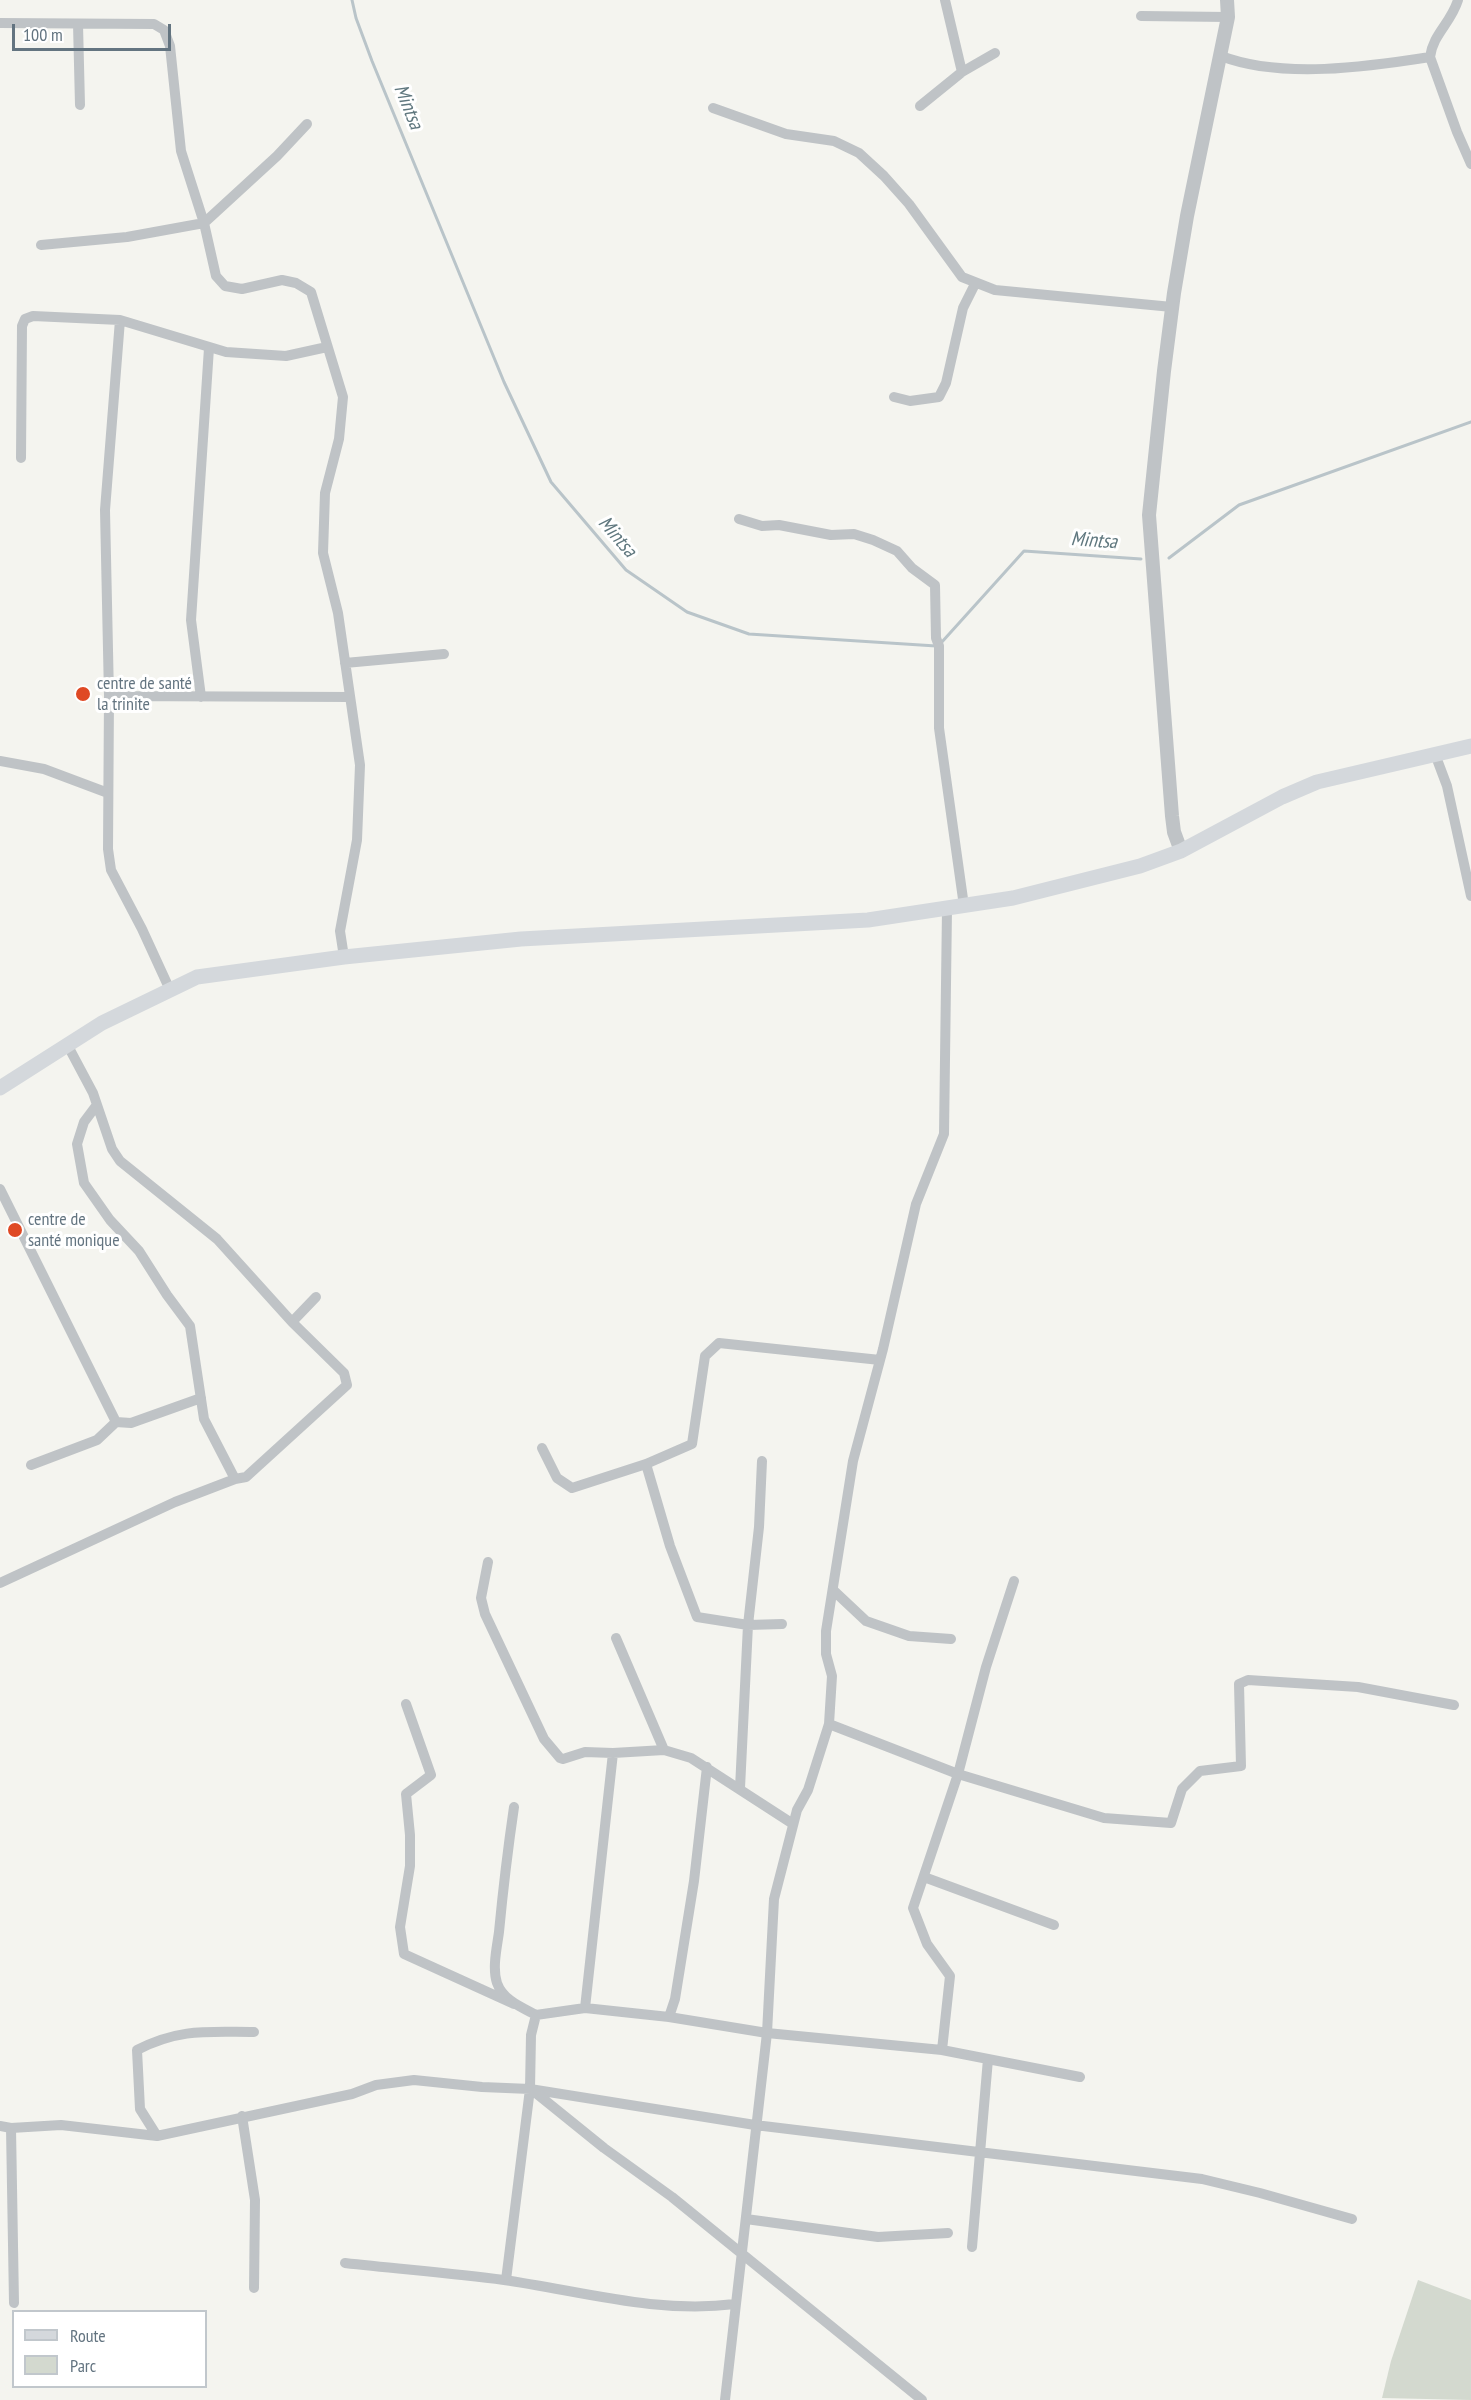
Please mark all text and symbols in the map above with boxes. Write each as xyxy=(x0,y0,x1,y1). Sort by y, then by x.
scale bar xyxy=(15,12,174,50)
text: 100 m xyxy=(23,23,63,46)
water label: Mintsa xyxy=(388,81,428,133)
water label: Mintsa xyxy=(593,512,641,562)
water label: Mintsa xyxy=(1070,527,1118,555)
place label: centre de santé la trinite xyxy=(97,673,192,716)
marker: centre de santé la trinite xyxy=(74,685,92,703)
place label: centre de santé monique xyxy=(28,1209,120,1252)
marker: centre de santé monique xyxy=(6,1221,24,1239)
legend xyxy=(12,2310,207,2388)
text: Route xyxy=(70,2324,106,2347)
text: Parc xyxy=(70,2354,96,2377)

